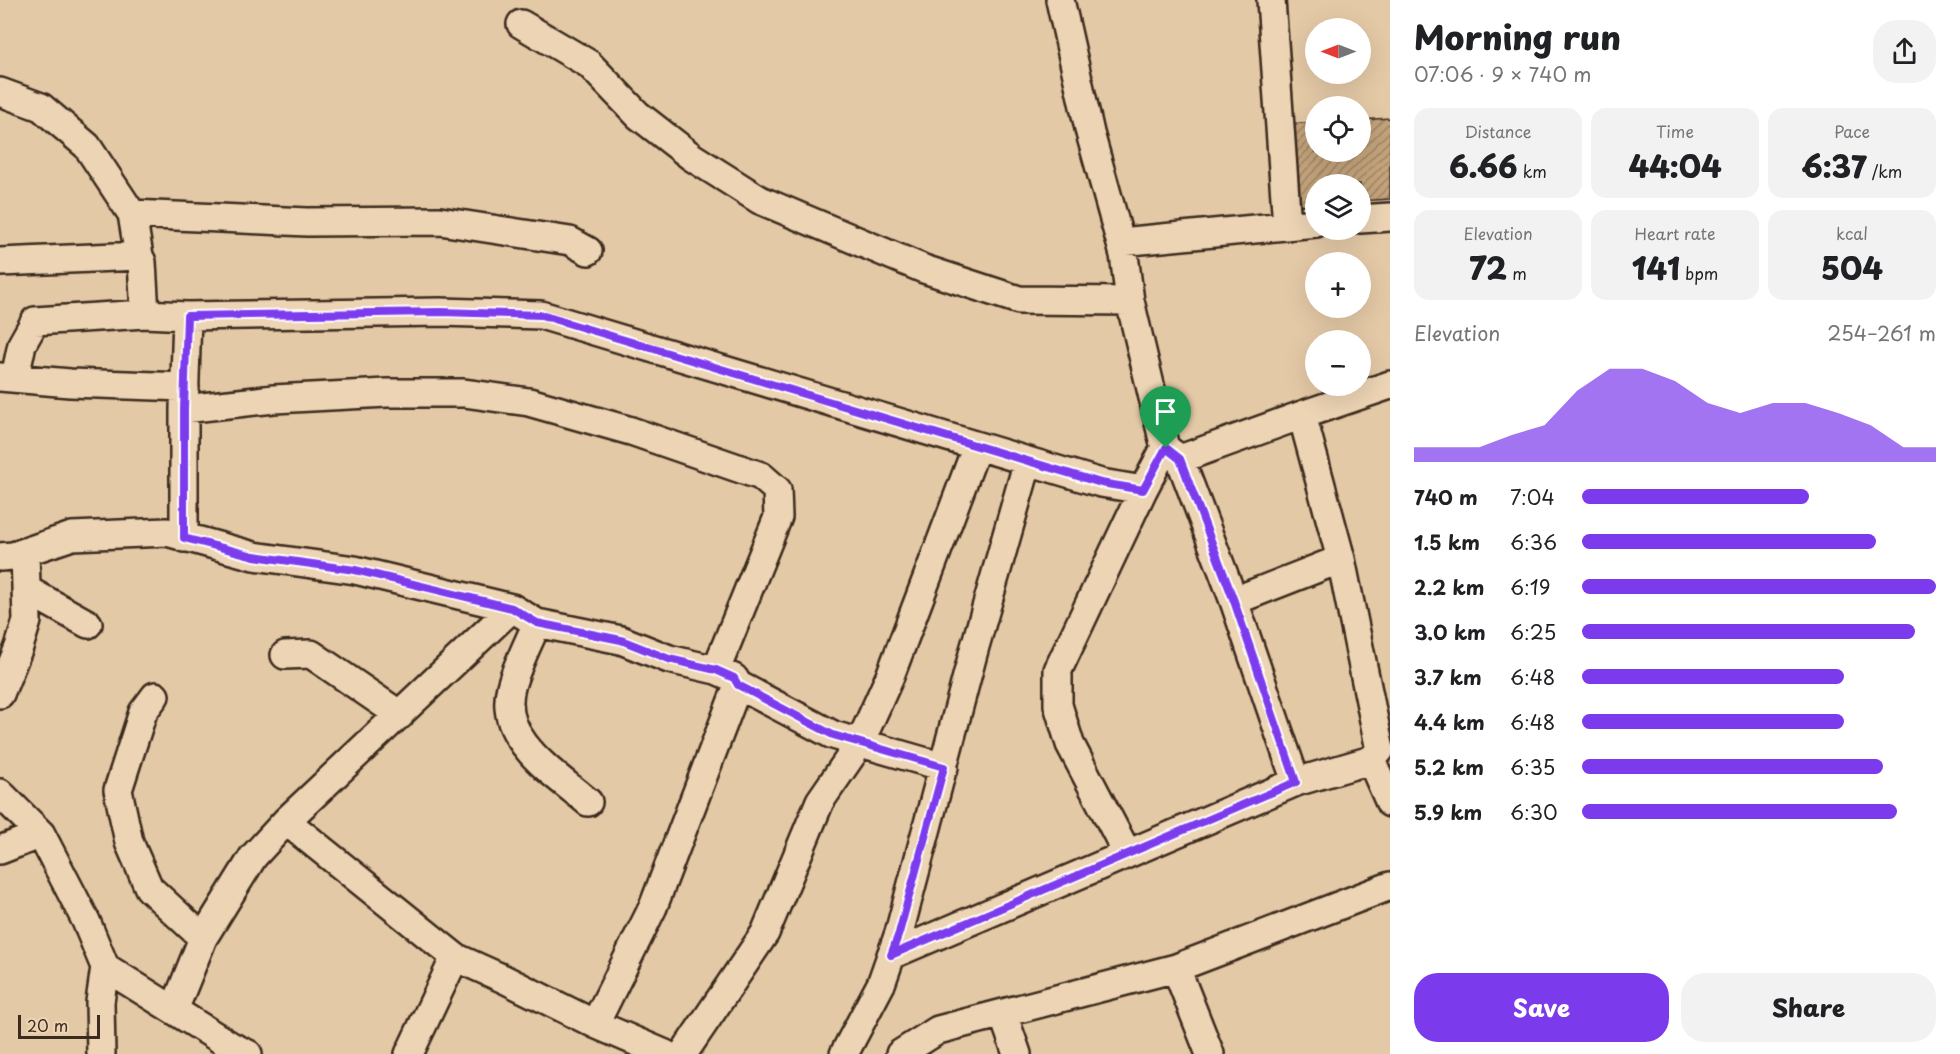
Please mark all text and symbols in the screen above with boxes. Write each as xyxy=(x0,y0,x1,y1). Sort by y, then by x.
text: Morning run xyxy=(1414,11,1621,61)
north arrow xyxy=(1305,18,1371,84)
map controls xyxy=(1305,18,1371,396)
button: share xyxy=(1873,20,1936,83)
text: 07:06 · 9 × 740 m xyxy=(1414,59,1591,89)
button: locate xyxy=(1305,96,1371,162)
text: Distance xyxy=(1464,119,1532,143)
text: Time xyxy=(1656,119,1694,143)
text: Pace xyxy=(1834,119,1870,143)
text: 6.66 xyxy=(1449,143,1517,188)
text: 44:04 xyxy=(1628,143,1722,188)
text: 6:37 xyxy=(1802,143,1867,188)
text: km xyxy=(1517,159,1547,183)
text: /km xyxy=(1867,159,1902,183)
button: layers xyxy=(1305,174,1371,240)
text: Elevation xyxy=(1463,221,1533,245)
text: Heart rate xyxy=(1635,221,1715,245)
text: kcal xyxy=(1836,221,1868,245)
text: 72 xyxy=(1469,245,1507,290)
text: 141 xyxy=(1632,245,1680,290)
text: 504 xyxy=(1821,245,1883,290)
button: + xyxy=(1305,252,1371,318)
text: m xyxy=(1507,261,1527,285)
text: bpm xyxy=(1680,261,1718,285)
text: Elevation xyxy=(1414,318,1500,348)
text: 254–261 m xyxy=(1827,318,1936,348)
button: − xyxy=(1305,330,1371,396)
pin xyxy=(1140,386,1191,448)
icon: arrive xyxy=(1149,395,1182,428)
text: 740 m xyxy=(1414,482,1478,512)
text: 7:04 xyxy=(1510,482,1555,512)
text: 1.5 km xyxy=(1414,527,1480,557)
text: 6:36 xyxy=(1510,527,1557,557)
text: 2.2 km xyxy=(1414,572,1484,602)
text: 6:19 xyxy=(1510,572,1550,602)
text: 3.0 km xyxy=(1414,617,1486,647)
text: 6:25 xyxy=(1510,617,1556,647)
text: 3.7 km xyxy=(1414,662,1482,692)
text: 6:48 xyxy=(1510,662,1555,692)
text: 4.4 km xyxy=(1414,707,1485,737)
text: 6:48 xyxy=(1510,707,1555,737)
text: 5.2 km xyxy=(1414,752,1484,782)
text: 6:35 xyxy=(1510,752,1555,782)
text: 5.9 km xyxy=(1414,797,1482,827)
text: 6:30 xyxy=(1510,797,1558,827)
button: Save xyxy=(1414,973,1669,1042)
button: Share xyxy=(1681,973,1936,1042)
scale bar xyxy=(18,1012,100,1040)
text: 20 m xyxy=(27,1013,68,1037)

